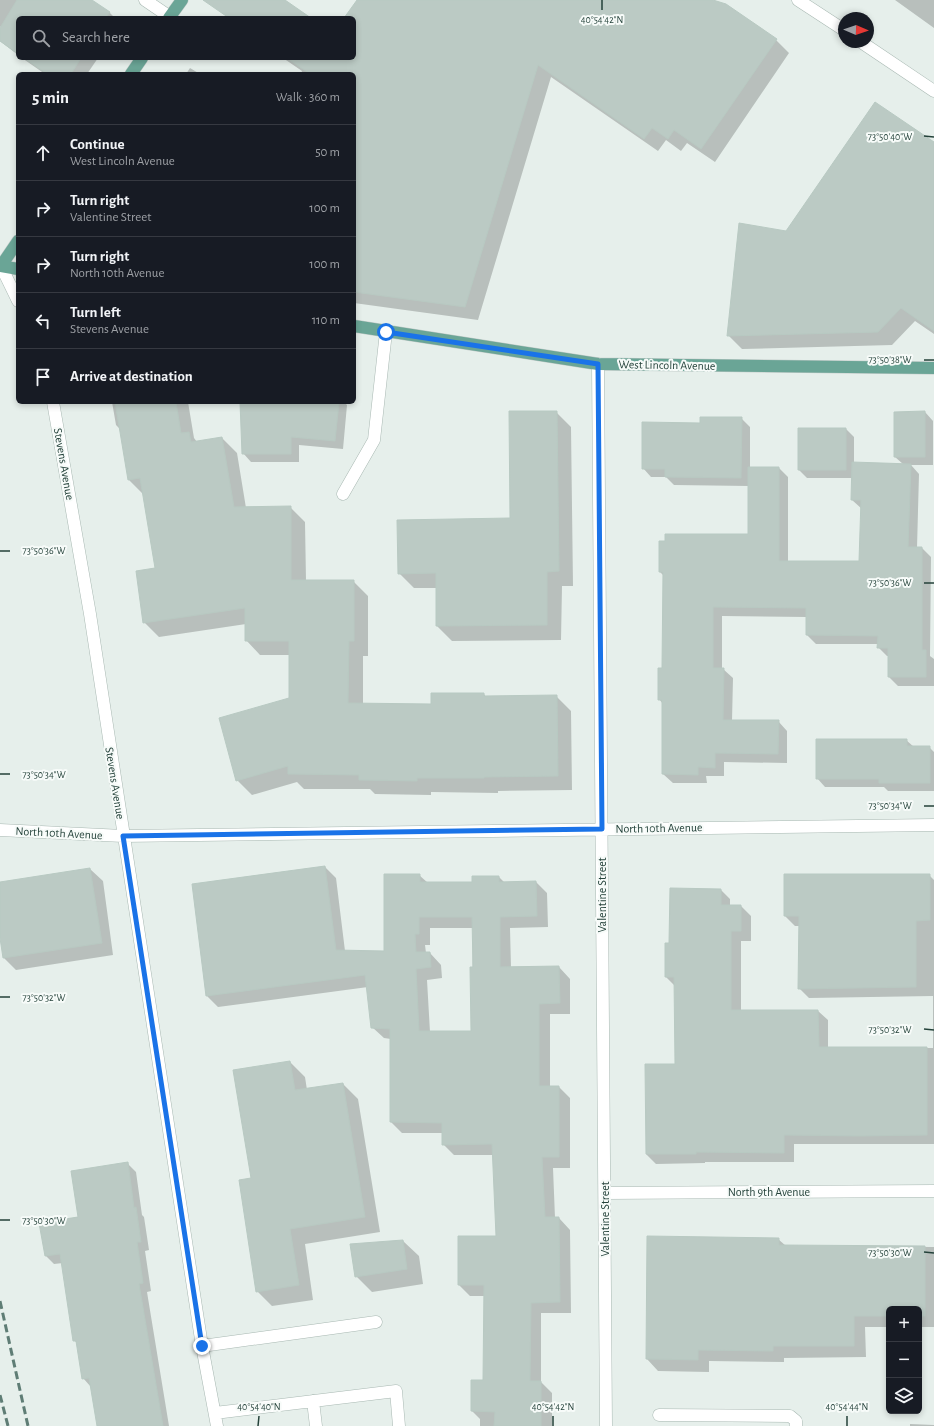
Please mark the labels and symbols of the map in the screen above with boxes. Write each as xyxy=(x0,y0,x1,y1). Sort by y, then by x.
north arrow xyxy=(838,12,874,48)
text: 40°54'42"N xyxy=(581,15,623,25)
text: 73°50'40"W xyxy=(868,132,912,142)
route start xyxy=(377,323,395,341)
text: 73°50'38"W xyxy=(868,355,912,365)
street label: West Lincoln Avenue xyxy=(619,358,715,372)
street label: Stevens Avenue xyxy=(52,427,76,501)
text: 73°50'36"W xyxy=(22,546,66,556)
text: 73°50'36"W xyxy=(868,578,912,588)
street label: Stevens Avenue xyxy=(103,746,127,820)
text: 73°50'34"W xyxy=(22,770,66,780)
text: 73°50'34"W xyxy=(868,801,912,811)
street label: North 10th Avenue xyxy=(615,821,703,835)
street label: North 10th Avenue xyxy=(15,825,103,841)
street label: Valentine Street xyxy=(596,857,608,933)
text: 73°50'32"W xyxy=(23,993,66,1003)
text: 73°50'32"W xyxy=(869,1025,912,1035)
street label: Valentine Street xyxy=(599,1181,611,1257)
street label: North 9th Avenue xyxy=(728,1186,810,1198)
text: 73°50'30"W xyxy=(22,1216,66,1226)
text: 73°50'30"W xyxy=(868,1248,912,1258)
route end xyxy=(193,1337,211,1355)
text: 40°54'40"N xyxy=(237,1402,281,1412)
text: 40°54'42"N xyxy=(532,1402,574,1412)
text: 40°54'44"N xyxy=(826,1402,868,1412)

